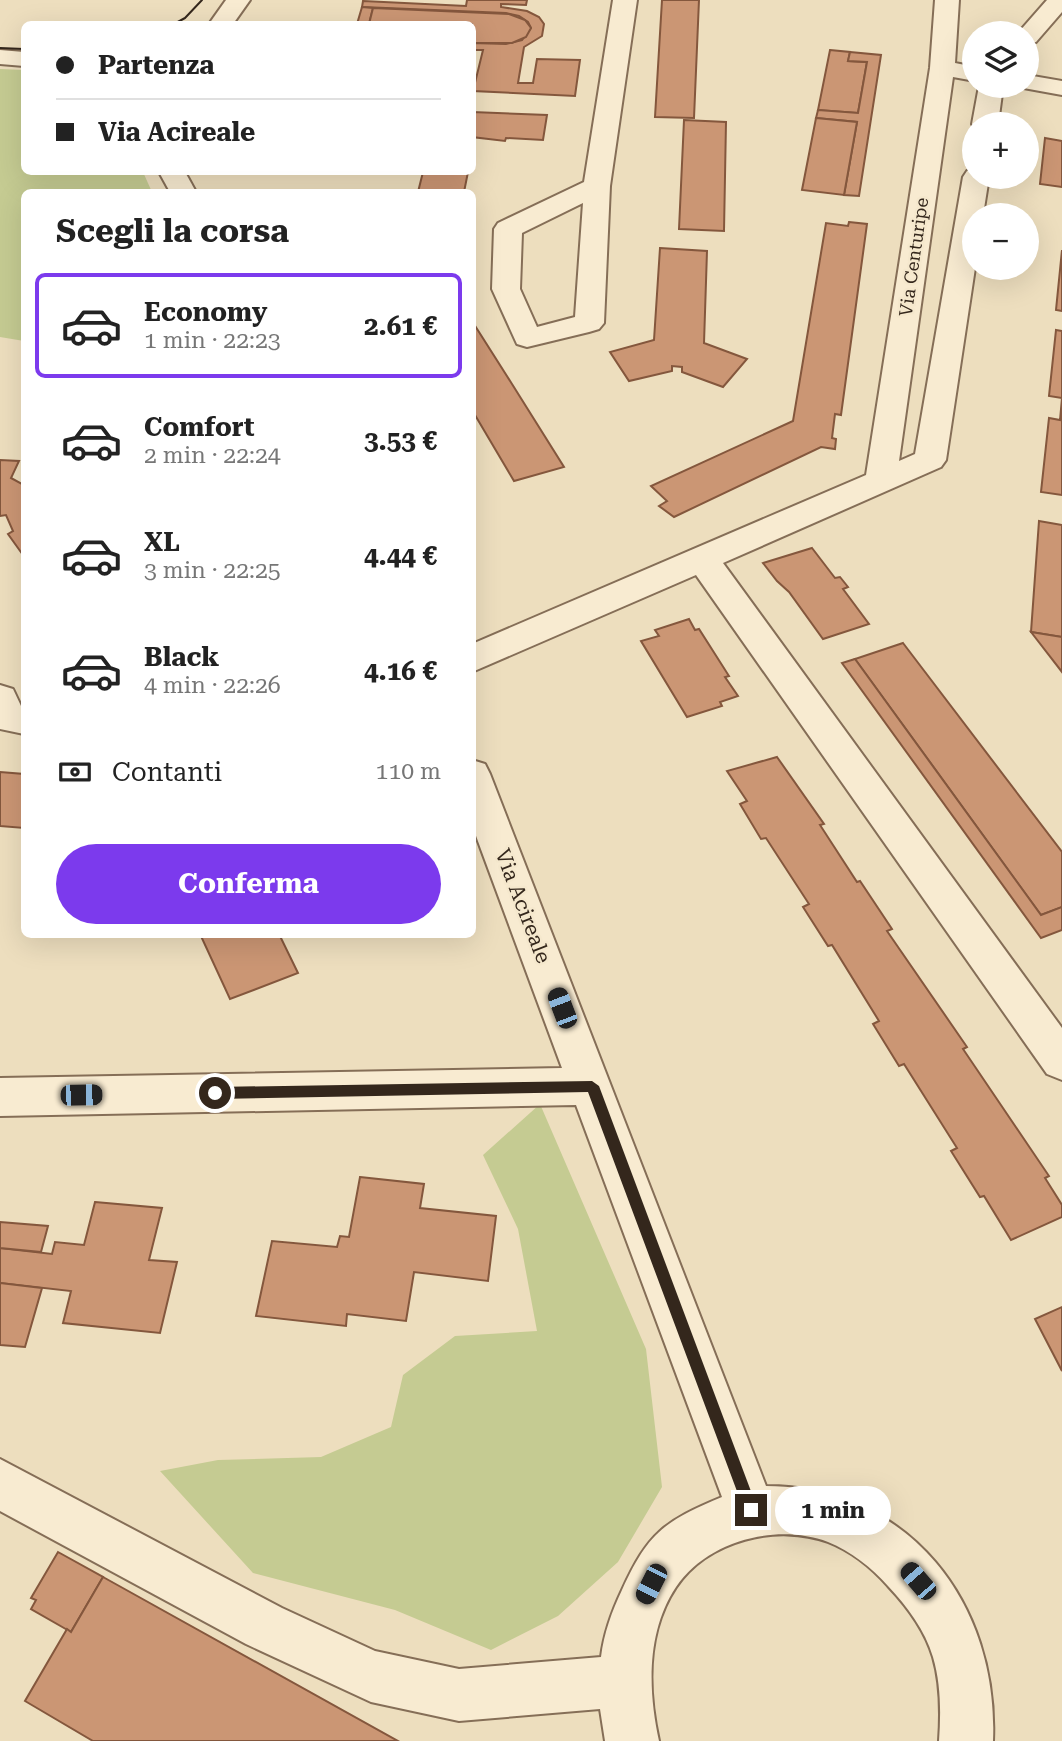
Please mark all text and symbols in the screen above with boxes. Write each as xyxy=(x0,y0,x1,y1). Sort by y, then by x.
map controls xyxy=(962,21,1039,280)
button: layers xyxy=(962,21,1039,98)
text: Partenza xyxy=(98,50,214,80)
button: + xyxy=(962,112,1039,189)
text: Via Acireale xyxy=(98,117,255,147)
street label: Via Centuripe xyxy=(895,196,932,318)
button: − xyxy=(962,203,1039,280)
text: Scegli la corsa xyxy=(56,212,289,250)
icon: car xyxy=(60,294,123,357)
text: Economy xyxy=(144,297,267,327)
text: 2.61 € xyxy=(364,311,437,341)
text: 1 min · 22:23 xyxy=(144,327,281,354)
icon: car xyxy=(60,409,123,472)
text: Comfort xyxy=(144,412,254,442)
text: 3.53 € xyxy=(364,426,437,456)
text: 2 min · 22:24 xyxy=(144,442,281,469)
icon: car xyxy=(60,524,123,587)
text: XL xyxy=(144,527,180,557)
text: 4.44 € xyxy=(364,541,437,571)
text: 3 min · 22:25 xyxy=(144,557,281,584)
icon: car xyxy=(60,639,123,702)
text: Black xyxy=(144,642,219,672)
text: 4.16 € xyxy=(364,656,437,686)
text: 4 min · 22:26 xyxy=(144,672,281,699)
icon: cash xyxy=(56,753,94,791)
text: Contanti xyxy=(112,757,222,787)
text: 110 m xyxy=(376,758,441,785)
button: Conferma xyxy=(56,844,441,924)
street label: Via Acireale xyxy=(490,845,556,967)
car xyxy=(545,985,580,1031)
route start xyxy=(199,1077,231,1109)
car xyxy=(60,1084,103,1106)
callout: 1 min xyxy=(776,1486,891,1534)
route end xyxy=(735,1494,767,1526)
text: 1 min xyxy=(801,1497,865,1524)
car xyxy=(897,1558,940,1604)
car xyxy=(633,1561,670,1607)

